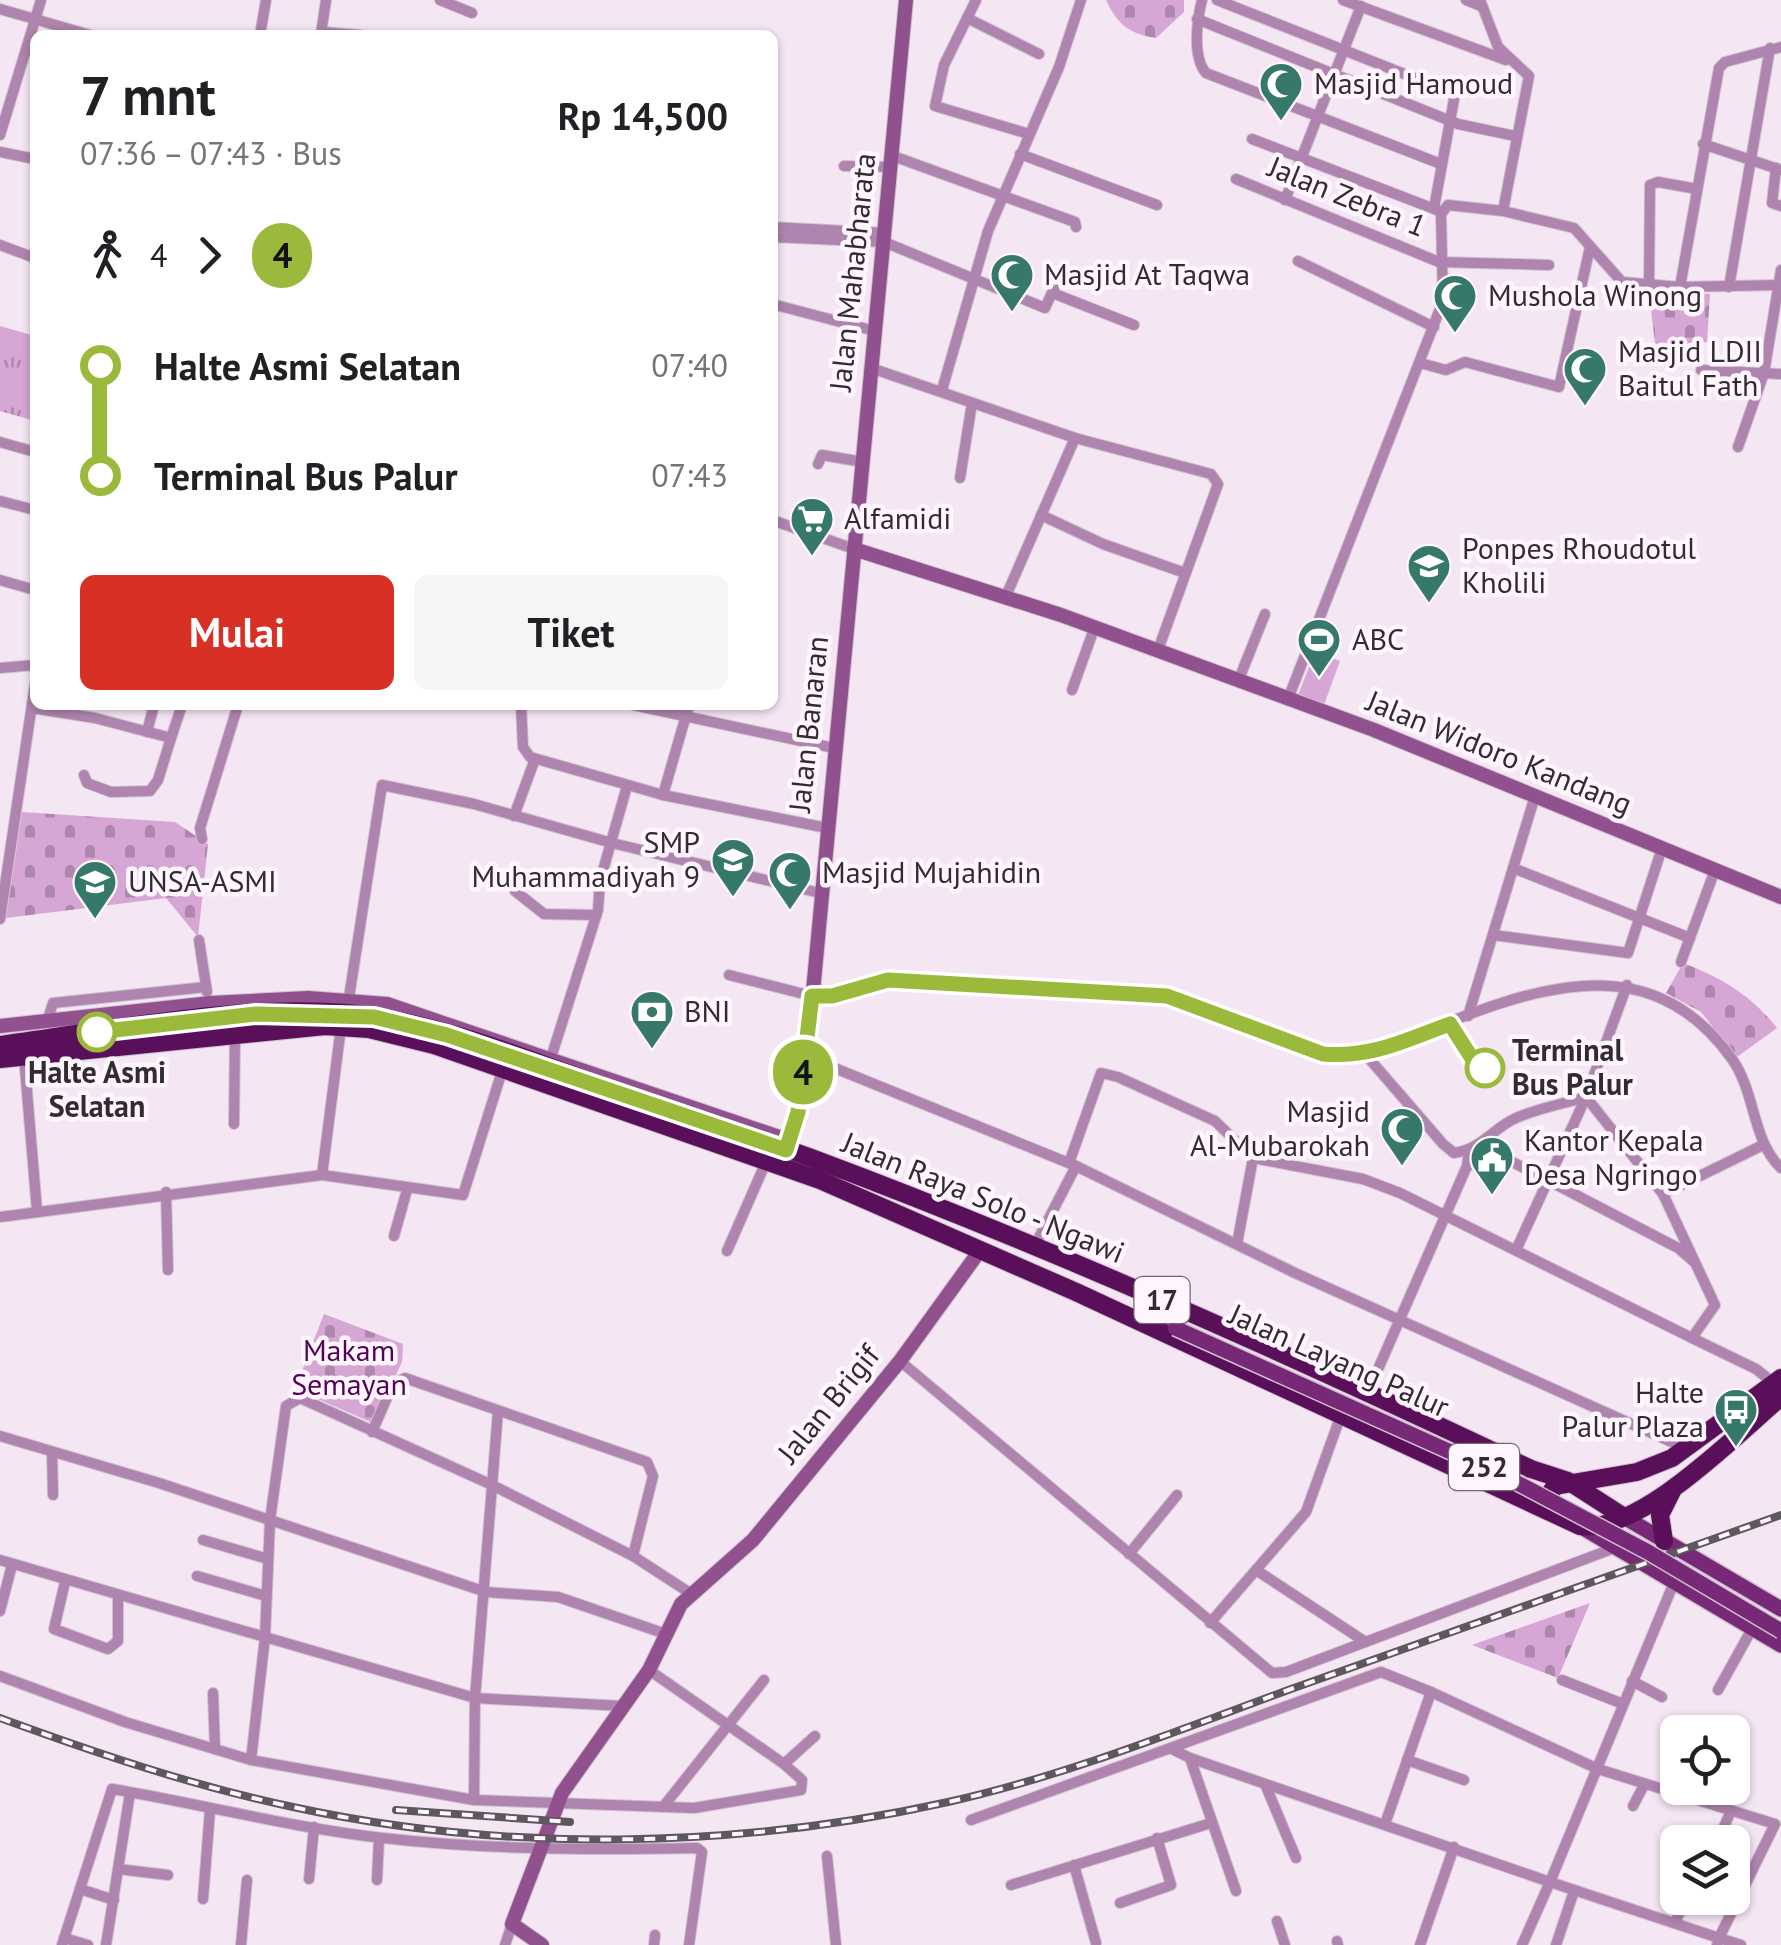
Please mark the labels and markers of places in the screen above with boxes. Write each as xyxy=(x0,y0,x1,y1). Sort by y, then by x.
mosque icon: Masjid Hamoud xyxy=(1258,61,1304,122)
place label: Masjid Hamoud xyxy=(1314,63,1513,102)
mosque icon: Masjid At Taqwa xyxy=(989,252,1035,313)
place label: Masjid At Taqwa xyxy=(1044,254,1250,293)
mosque icon: Mushola Winong xyxy=(1432,273,1478,334)
place label: Mushola Winong xyxy=(1488,275,1702,314)
place label: Masjid LDII Baitul Fath xyxy=(1618,331,1762,404)
mosque icon: Masjid LDII Baitul Fath xyxy=(1562,346,1608,407)
supermarket icon: Alfamidi xyxy=(789,496,835,557)
place label: Alfamidi xyxy=(844,498,951,537)
place label: Ponpes Rhoudotul Kholili xyxy=(1462,528,1696,601)
school or university icon: Ponpes Rhoudotul Kholili xyxy=(1406,543,1452,604)
sports icon: ABC xyxy=(1296,617,1342,678)
place label: ABC xyxy=(1352,619,1404,658)
place label: SMP Muhammadiyah 9 xyxy=(471,822,700,895)
school or university icon: SMP Muhammadiyah 9 xyxy=(710,837,756,898)
mosque icon: Masjid Mujahidin xyxy=(767,850,813,911)
place label: Masjid Mujahidin xyxy=(822,852,1041,891)
school or university icon: UNSA-ASMI xyxy=(72,859,118,920)
place label: UNSA-ASMI xyxy=(128,861,277,900)
bank icon: BNI xyxy=(629,989,675,1050)
place label: BNI xyxy=(684,991,730,1030)
marker: Halte Asmi Selatan xyxy=(78,1013,116,1051)
place label: Terminal Bus Palur xyxy=(1512,1030,1633,1103)
marker: Terminal Bus Palur xyxy=(1466,1049,1504,1087)
place label: Halte Asmi Selatan xyxy=(28,1052,166,1125)
place label: Masjid Al-Mubarokah xyxy=(1190,1091,1370,1164)
mosque icon: Masjid Al-Mubarokah xyxy=(1379,1106,1425,1167)
place label: Kantor Kepala Desa Ngringo xyxy=(1524,1120,1704,1193)
public building icon: Kantor Kepala Desa Ngringo xyxy=(1469,1135,1515,1196)
place label: Halte Palur Plaza xyxy=(1562,1372,1704,1445)
bus stop icon: Halte Palur Plaza xyxy=(1713,1387,1759,1448)

